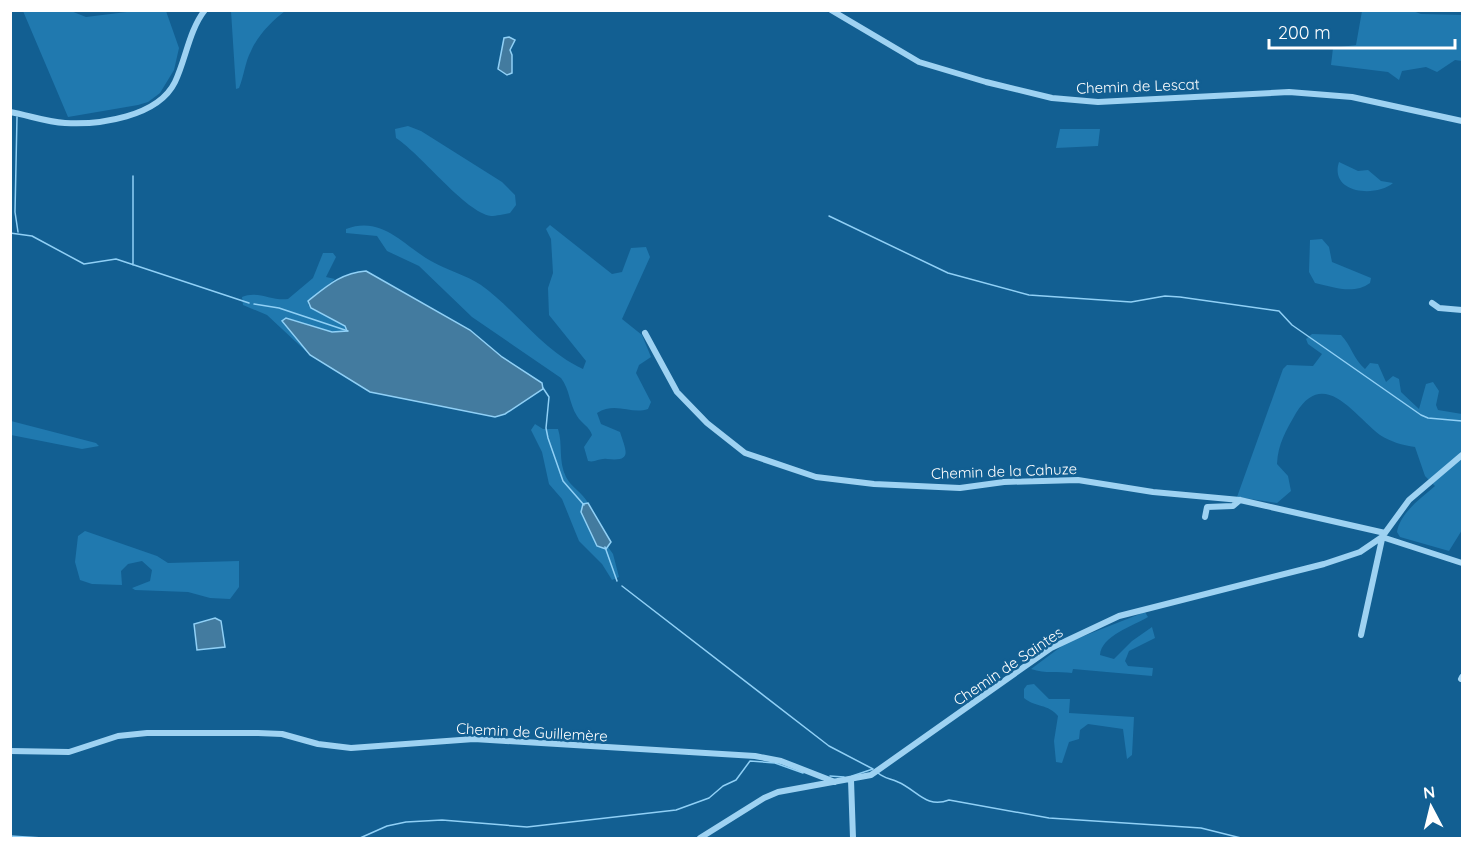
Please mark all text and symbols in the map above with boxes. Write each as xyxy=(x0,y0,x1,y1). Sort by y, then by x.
scale bar xyxy=(1269,12,1455,50)
text: 200 m xyxy=(1278,21,1331,44)
street label: Chemin de Lescat xyxy=(1076,74,1200,98)
street label: Chemin de la Cahuze xyxy=(931,459,1077,483)
street label: Chemin de Saintes xyxy=(950,622,1066,710)
street label: Chemin de Guillemère xyxy=(456,719,608,745)
north arrow xyxy=(1401,777,1461,837)
text: N xyxy=(1422,781,1436,803)

